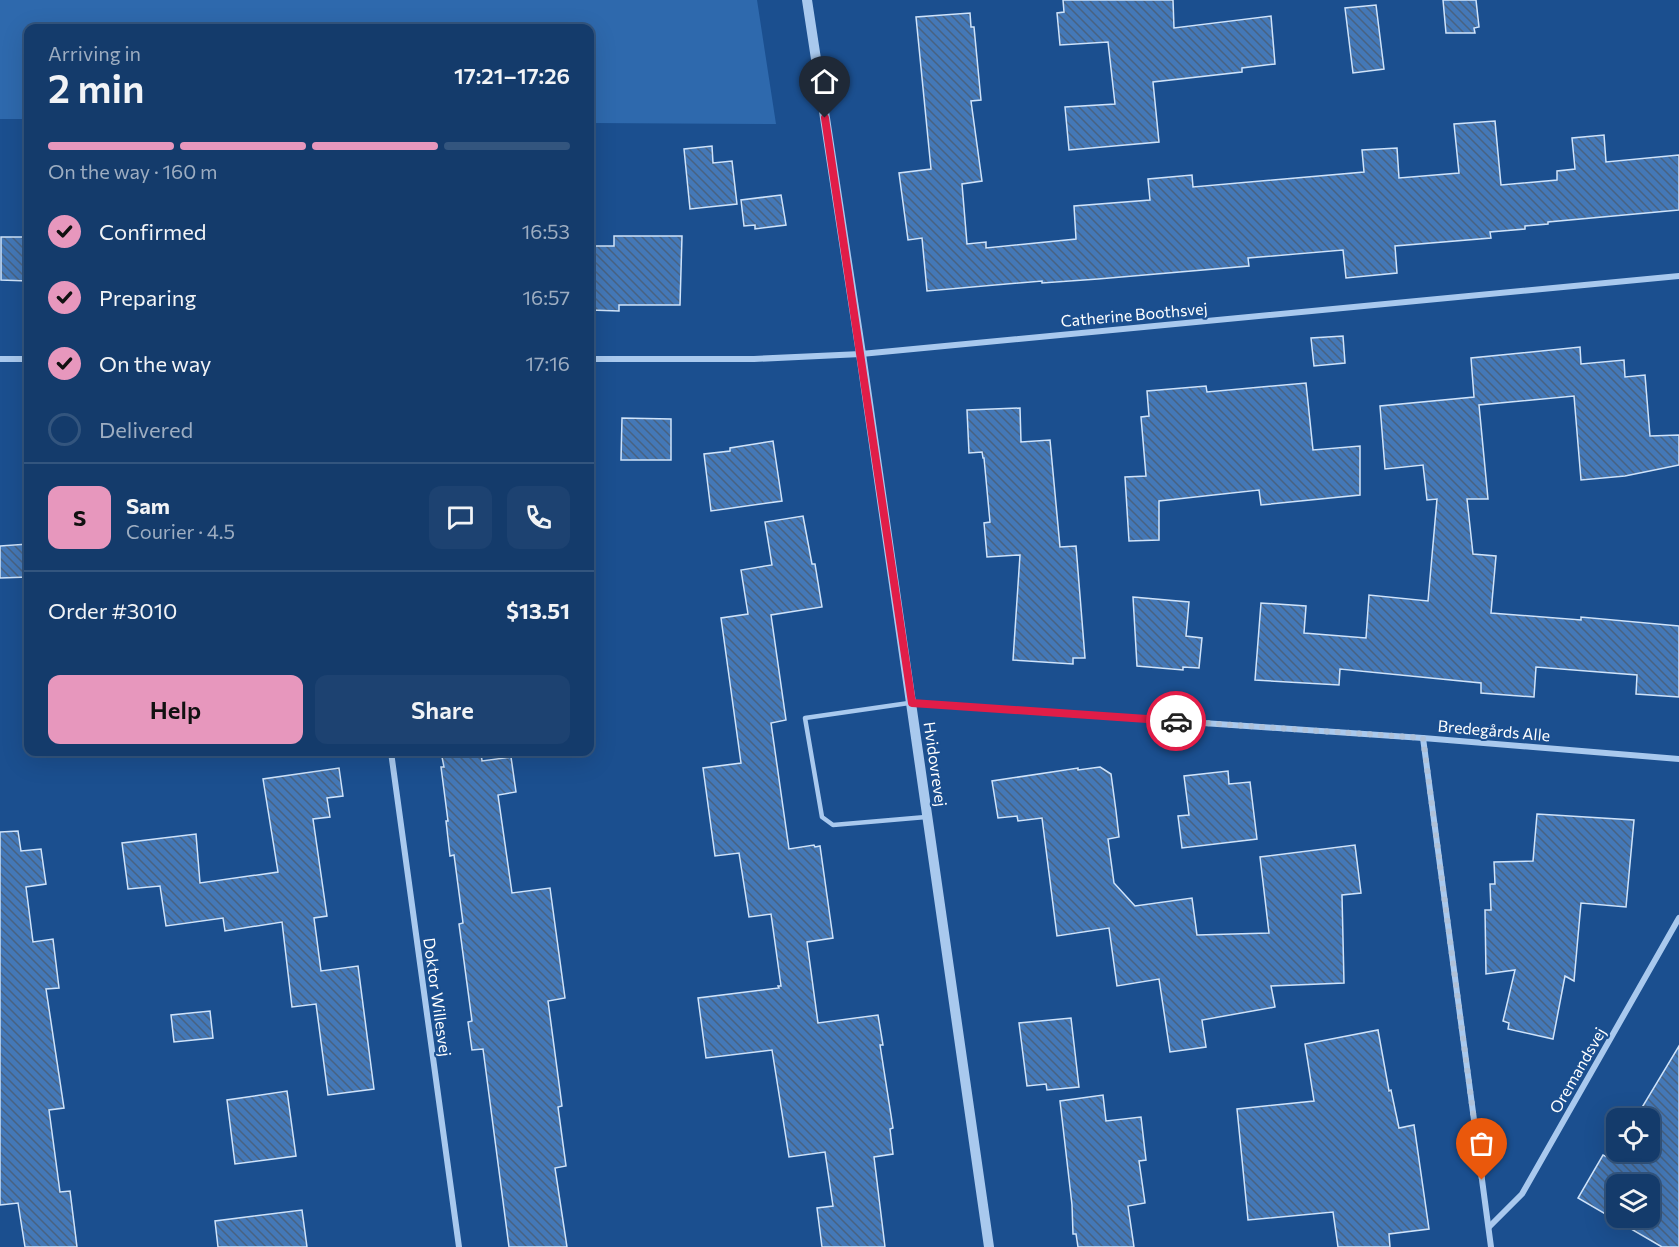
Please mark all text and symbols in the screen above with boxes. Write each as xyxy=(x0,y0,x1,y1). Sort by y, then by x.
text: Arriving in xyxy=(48,41,141,65)
pin xyxy=(799,56,850,118)
text: 17:21–17:26 xyxy=(454,62,570,89)
text: 2 min xyxy=(48,63,145,111)
icon: home xyxy=(808,65,841,98)
text: On the way · 160 m xyxy=(48,159,217,183)
icon: check xyxy=(48,215,81,248)
text: Confirmed xyxy=(99,218,206,245)
text: 16:53 xyxy=(522,219,570,243)
icon: check xyxy=(48,281,81,314)
text: Preparing xyxy=(99,284,196,311)
text: 16:57 xyxy=(523,285,570,309)
street label: Catherine Boothsvej xyxy=(1060,298,1208,330)
icon: check xyxy=(48,347,81,380)
text: On the way xyxy=(99,350,211,377)
text: 17:16 xyxy=(525,351,570,375)
text: Delivered xyxy=(99,416,193,443)
button: chat xyxy=(429,486,492,549)
button: phone xyxy=(507,486,570,549)
text: Sam xyxy=(126,492,170,519)
text: S xyxy=(73,504,86,531)
text: Courier · 4.5 xyxy=(126,519,235,543)
text: Order #3010 xyxy=(48,597,177,624)
text: $13.51 xyxy=(506,597,570,624)
button: Help xyxy=(48,675,303,744)
button: Share xyxy=(315,675,570,744)
courier xyxy=(1146,691,1206,751)
icon: car xyxy=(1160,705,1193,738)
street label: Bredegårds Alle xyxy=(1437,716,1551,744)
street label: Hvidovrevej xyxy=(921,720,951,808)
street label: Doktor Willesvej xyxy=(420,936,456,1058)
street label: Oremandsvej xyxy=(1545,1024,1609,1116)
map controls xyxy=(1606,1108,1660,1228)
button: locate xyxy=(1606,1108,1660,1162)
pin xyxy=(1456,1118,1507,1180)
icon: bag xyxy=(1465,1127,1498,1160)
button: layers xyxy=(1606,1174,1660,1228)

